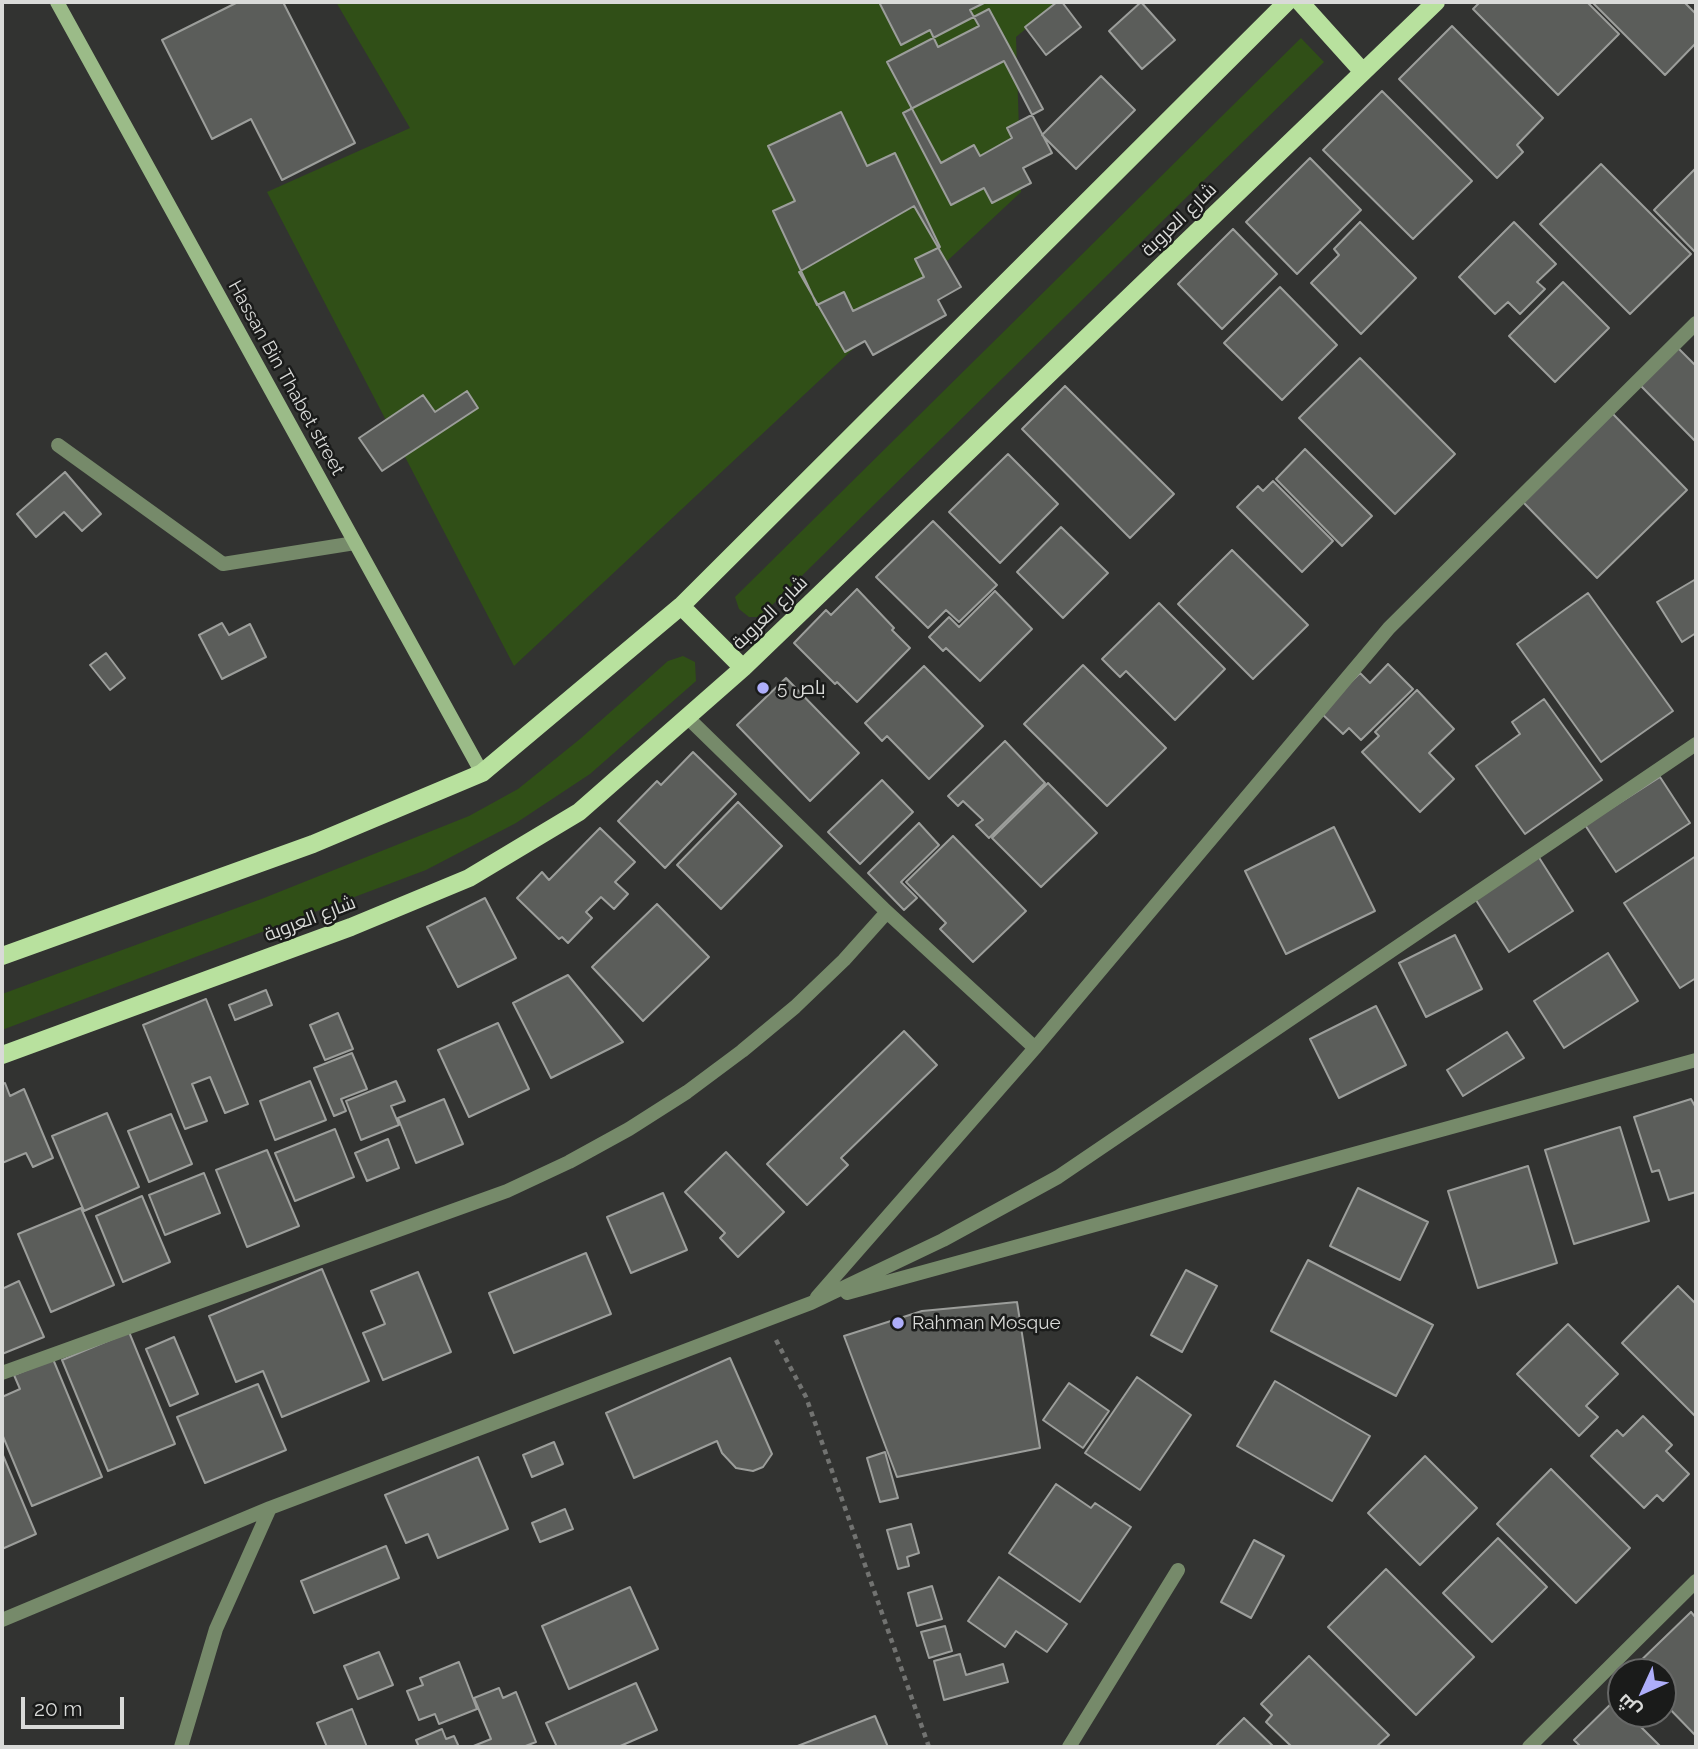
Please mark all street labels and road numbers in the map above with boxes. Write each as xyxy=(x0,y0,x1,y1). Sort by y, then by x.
street label: شارع العروبة xyxy=(1136,178,1222,262)
street label: Hassan Bin Thabet street xyxy=(223,277,349,479)
street label: شارع العروبة xyxy=(727,571,813,655)
street label: شارع العروبة xyxy=(261,891,359,947)

